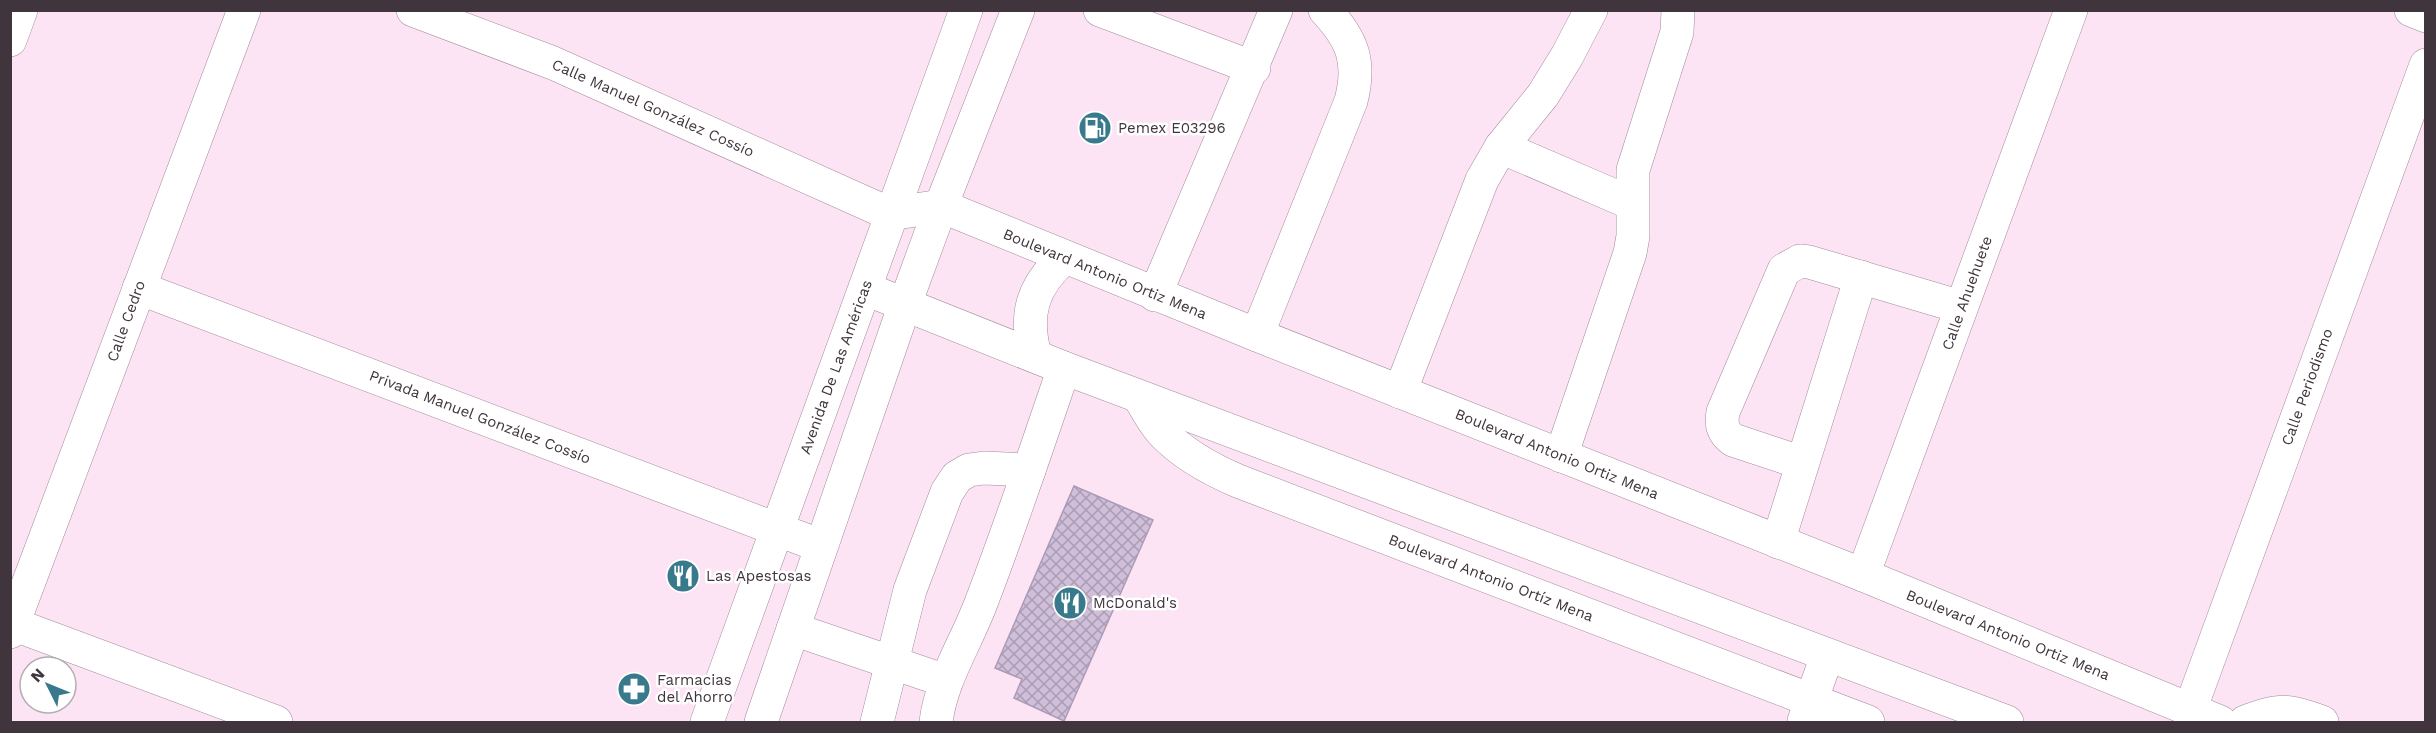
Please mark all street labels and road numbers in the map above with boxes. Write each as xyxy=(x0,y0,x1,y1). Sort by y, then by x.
street label: Calle Manuel González Cossío xyxy=(549,55,757,161)
street label: Boulevard Antonio Ortiz Mena xyxy=(1001,225,1210,323)
street label: Calle Ahuehuete xyxy=(1938,233,1996,353)
street label: Avenida De Las Américas xyxy=(796,277,876,457)
street label: Calle Cedro xyxy=(103,278,149,364)
street label: Calle Periodismo xyxy=(2277,326,2337,448)
street label: Privada Manuel González Cossío xyxy=(367,366,593,468)
street label: Boulevard Antonio Ortiz Mena xyxy=(1453,405,1662,503)
street label: Boulevard Antonio Ortíz Mena xyxy=(1386,531,1596,626)
street label: Boulevard Antonio Ortiz Mena xyxy=(1904,586,2113,684)

